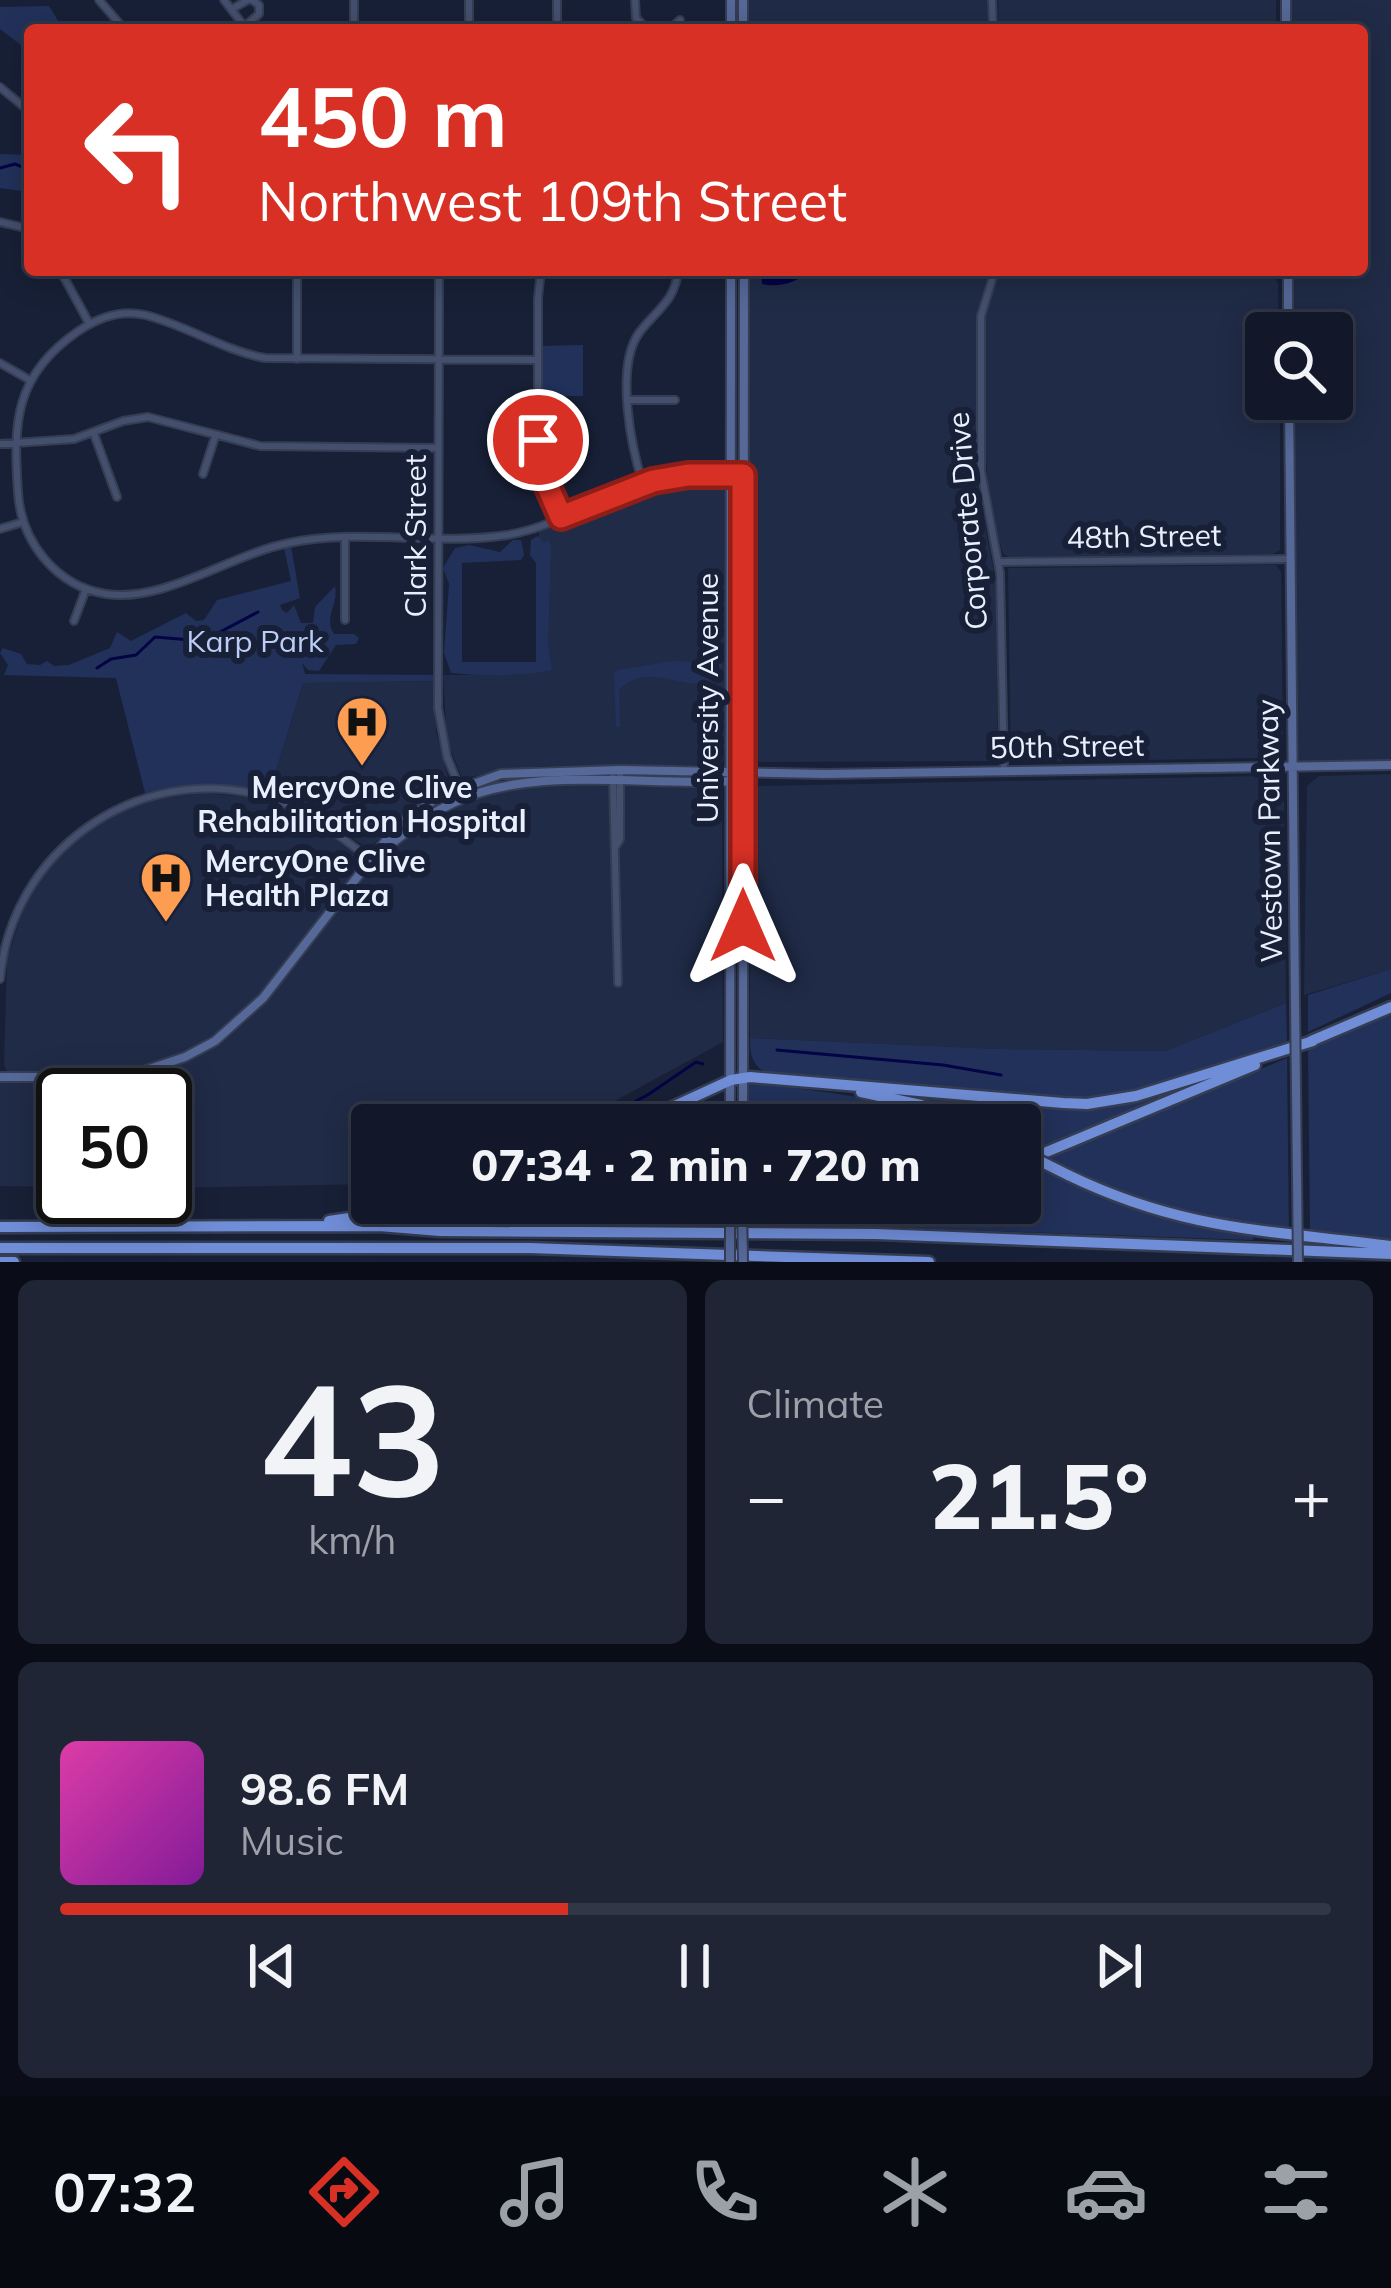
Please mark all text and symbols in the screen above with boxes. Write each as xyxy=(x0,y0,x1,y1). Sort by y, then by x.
text: 450 m xyxy=(258,63,508,168)
icon: left xyxy=(60,72,216,228)
text: Northwest 109th Street xyxy=(258,167,847,235)
map controls xyxy=(1245,312,1353,420)
button: search xyxy=(1245,312,1353,420)
pin xyxy=(487,389,589,491)
icon: arrive xyxy=(505,407,571,473)
street label: Corporate Drive xyxy=(939,411,995,631)
street label: Clark Street xyxy=(396,455,434,617)
street label: 48th Street xyxy=(1066,516,1222,556)
street label: University Avenue xyxy=(688,573,726,823)
park label: Karp Park xyxy=(187,622,324,660)
hospital icon: MercyOne Clive Rehabilitation Hospital xyxy=(334,694,390,768)
street label: Westown Parkway xyxy=(1248,699,1290,963)
street label: 50th Street xyxy=(989,726,1145,766)
place label: MercyOne Clive Rehabilitation Hospital xyxy=(197,768,527,840)
place label: MercyOne Clive Health Plaza xyxy=(205,842,426,914)
hospital icon: MercyOne Clive Health Plaza xyxy=(138,850,194,924)
position arrow xyxy=(680,863,806,989)
speed limit sign: 50 xyxy=(36,1068,192,1224)
text: 07:34 · 2 min · 720 m xyxy=(471,1136,921,1192)
text: 43 xyxy=(259,1339,446,1535)
text: Climate xyxy=(747,1379,884,1428)
text: 21.5° xyxy=(929,1439,1149,1552)
text: − xyxy=(747,1454,786,1537)
text: + xyxy=(1291,1454,1331,1537)
text: km/h xyxy=(308,1515,396,1564)
text: 98.6 FM xyxy=(240,1760,409,1816)
text: Music xyxy=(240,1816,344,1865)
icon: previous xyxy=(239,1933,305,1999)
icon: pause xyxy=(662,1933,728,1999)
icon: next xyxy=(1086,1933,1152,1999)
icon: directions xyxy=(302,2150,386,2234)
icon: music xyxy=(493,2150,577,2234)
icon: phone xyxy=(683,2150,767,2234)
icon: climate xyxy=(873,2150,957,2234)
icon: car xyxy=(1064,2150,1148,2234)
icon: filters xyxy=(1254,2150,1338,2234)
text: 07:32 xyxy=(53,2158,196,2226)

